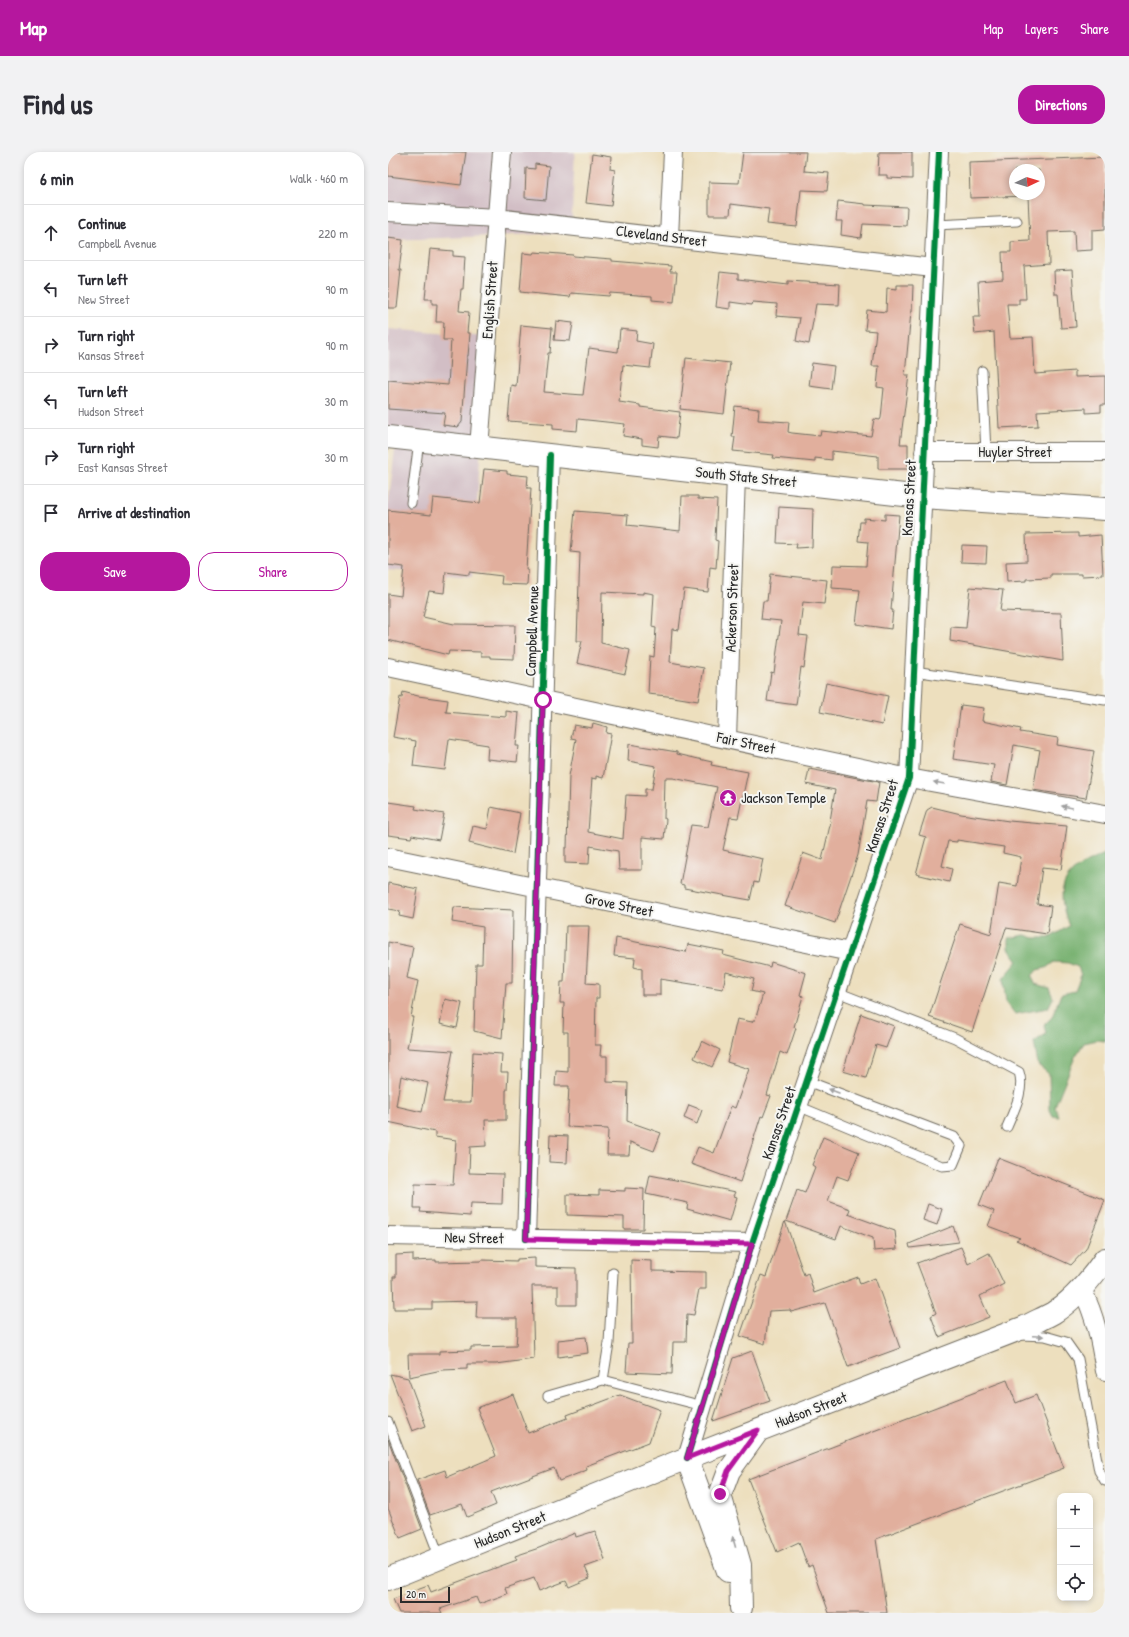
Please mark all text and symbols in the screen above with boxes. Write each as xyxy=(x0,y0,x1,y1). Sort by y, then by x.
text: Map xyxy=(20,15,47,41)
text: Map xyxy=(983,19,1003,38)
text: Layers xyxy=(1025,19,1058,38)
text: Share xyxy=(1080,19,1109,38)
text: Find us xyxy=(24,85,93,123)
button: Directions xyxy=(1018,85,1105,124)
north arrow xyxy=(1009,164,1045,200)
text: 6 min xyxy=(40,167,74,190)
text: Walk · 460 m xyxy=(290,169,348,187)
text: Continue xyxy=(78,213,126,234)
street label: Cleveland Street xyxy=(615,220,708,252)
icon: ahead xyxy=(40,222,62,244)
text: 220 m xyxy=(318,224,348,242)
text: Campbell Avenue xyxy=(78,234,157,252)
street label: English Street xyxy=(476,260,503,340)
text: Turn left xyxy=(78,269,128,290)
icon: left xyxy=(40,278,62,300)
text: 90 m xyxy=(326,280,348,298)
text: New Street xyxy=(78,290,129,308)
text: Turn right xyxy=(78,325,134,346)
icon: right xyxy=(40,334,62,356)
text: 90 m xyxy=(326,336,348,354)
text: Kansas Street xyxy=(78,346,144,364)
text: Turn left xyxy=(78,381,128,402)
icon: left xyxy=(40,390,62,412)
text: 30 m xyxy=(325,392,348,410)
text: Hudson Street xyxy=(78,402,144,420)
text: Turn right xyxy=(78,437,134,458)
street label: Huyler Street xyxy=(978,441,1053,462)
icon: right xyxy=(40,446,62,468)
text: 30 m xyxy=(325,448,348,466)
text: East Kansas Street xyxy=(78,458,167,476)
street label: Kansas Street xyxy=(896,458,921,537)
street label: South State Street xyxy=(695,461,798,492)
icon: arrive xyxy=(40,502,62,524)
text: Arrive at destination xyxy=(78,502,190,523)
button: Save xyxy=(40,552,190,591)
button: Share xyxy=(198,552,348,591)
street label: Ackerson Street xyxy=(719,563,744,652)
street label: Campbell Avenue xyxy=(519,585,544,677)
route start xyxy=(534,691,552,709)
street label: Fair Street xyxy=(714,726,778,759)
street label: Kansas Street xyxy=(860,776,904,855)
one-way arrow xyxy=(933,780,945,786)
place label: Jackson Temple xyxy=(741,787,826,808)
temple icon: Jackson Temple xyxy=(718,788,738,808)
one-way arrow xyxy=(1061,803,1073,809)
street label: Grove Street xyxy=(583,887,656,922)
street label: Kansas Street xyxy=(756,1083,801,1162)
one-way arrow xyxy=(827,1088,839,1094)
street label: New Street xyxy=(444,1226,505,1249)
one-way arrow xyxy=(1032,1333,1045,1339)
street label: Hudson Street xyxy=(772,1386,851,1433)
route end xyxy=(711,1485,729,1503)
map controls xyxy=(1057,1493,1093,1601)
button: + xyxy=(1057,1493,1093,1529)
street label: Hudson Street xyxy=(471,1505,550,1553)
button: − xyxy=(1057,1529,1093,1565)
one-way arrow xyxy=(731,1536,737,1548)
button: locate xyxy=(1057,1565,1093,1601)
scale bar xyxy=(400,1585,450,1604)
text: 20 m xyxy=(406,1587,426,1601)

